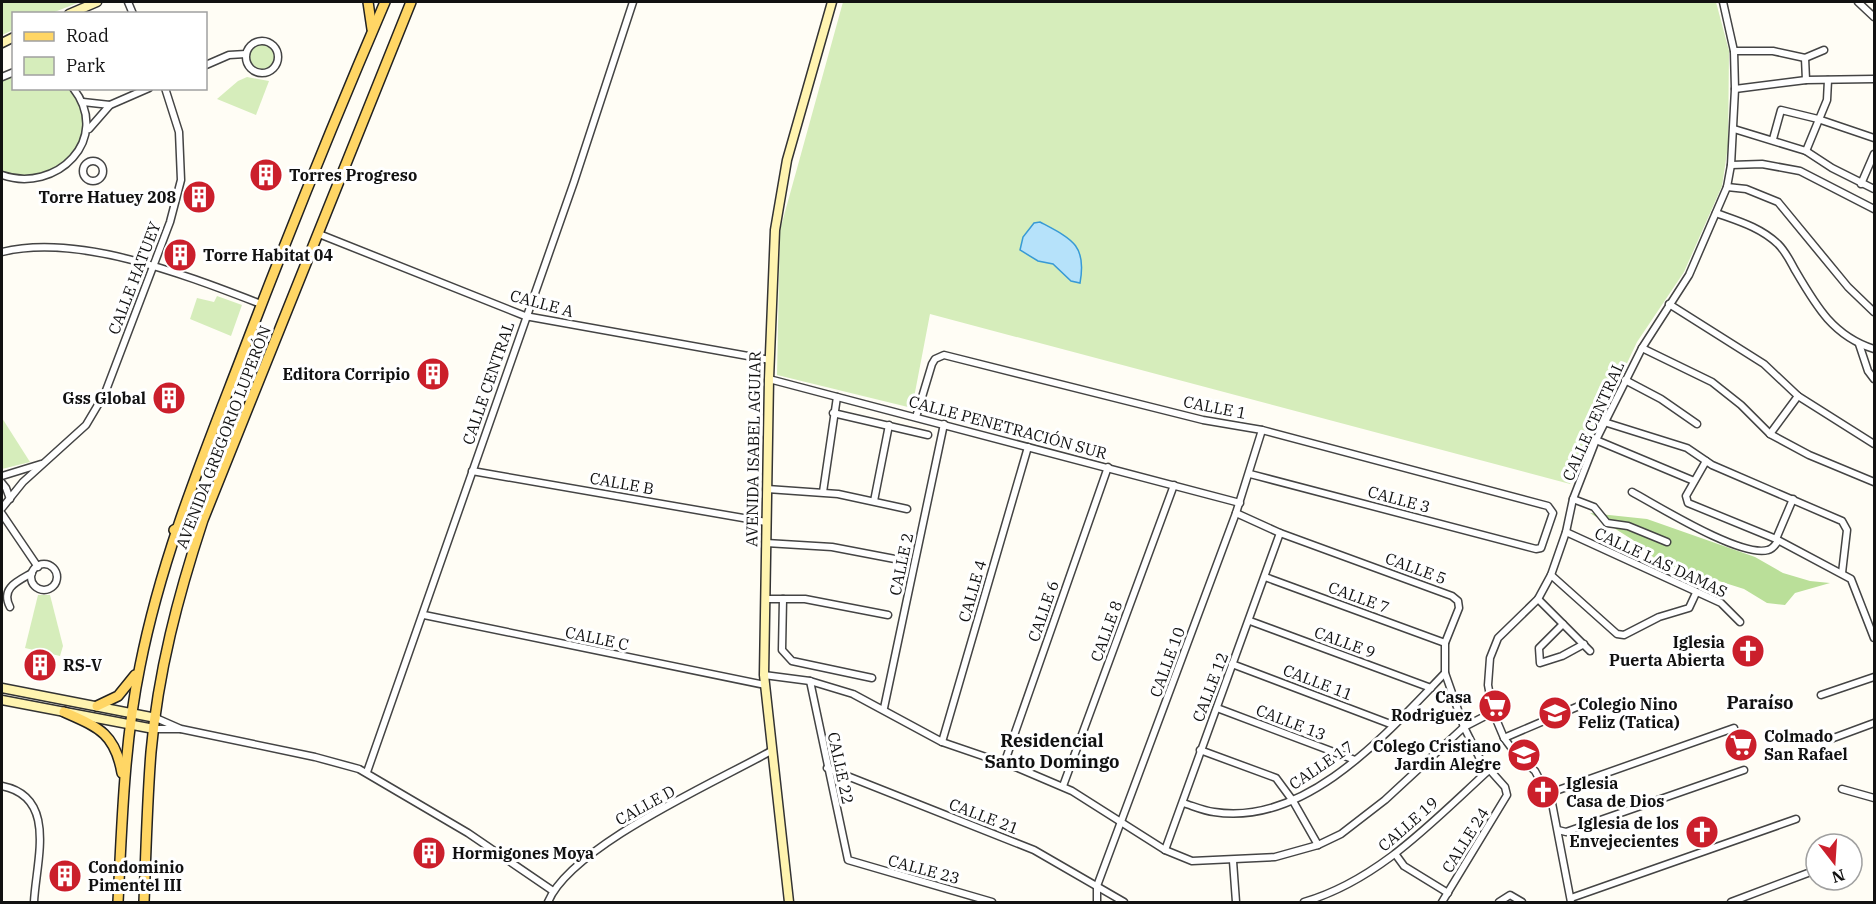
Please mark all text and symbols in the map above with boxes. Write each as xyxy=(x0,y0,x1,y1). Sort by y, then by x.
legend xyxy=(12,12,207,90)
text: Road xyxy=(66,24,109,47)
text: Park xyxy=(66,54,106,77)
building icon: Torres Progreso xyxy=(248,157,284,193)
place label: Torres Progreso xyxy=(289,165,417,185)
building icon: Torre Hatuey 208 xyxy=(181,179,217,215)
place label: Torre Hatuey 208 xyxy=(39,187,176,207)
street label: CALLE HATUEY xyxy=(103,219,165,337)
building icon: Torre Habitat 04 xyxy=(162,237,198,273)
place label: Torre Habitat 04 xyxy=(203,245,333,265)
street label: CALLE A xyxy=(508,285,576,321)
street label: CALLE CENTRAL xyxy=(458,319,518,447)
street label: AVENIDA GREGORIO LUPERÓN xyxy=(170,322,275,551)
street label: AVENIDA ISABEL AGUIAR xyxy=(741,351,765,547)
building icon: Editora Corripio xyxy=(415,356,451,392)
street label: CALLE CENTRAL xyxy=(1558,358,1628,484)
place label: Editora Corripio xyxy=(282,364,410,384)
building icon: Gss Global xyxy=(151,380,187,416)
place label: Gss Global xyxy=(62,388,146,408)
street label: CALLE PENETRACIÓN SUR xyxy=(907,390,1110,463)
street label: CALLE 1 xyxy=(1182,391,1248,423)
street label: CALLE B xyxy=(588,468,656,498)
street label: CALLE 3 xyxy=(1366,481,1432,517)
street label: CALLE LAS DAMAS xyxy=(1591,522,1731,602)
street label: CALLE 2 xyxy=(885,531,917,597)
street label: CALLE 5 xyxy=(1383,548,1449,588)
street label: CALLE 4 xyxy=(954,558,990,624)
street label: CALLE 7 xyxy=(1326,577,1392,617)
street label: CALLE 6 xyxy=(1023,578,1063,644)
street label: CALLE 8 xyxy=(1086,598,1126,664)
street label: CALLE C xyxy=(563,622,631,654)
street label: CALLE 9 xyxy=(1312,622,1378,662)
street label: CALLE 10 xyxy=(1145,624,1189,700)
place label: Iglesia Puerta Abierta xyxy=(1609,632,1725,670)
church icon: Iglesia Puerta Abierta xyxy=(1730,633,1766,669)
building icon: RS-V xyxy=(22,647,58,683)
street label: CALLE 12 xyxy=(1188,649,1232,725)
place label: RS-V xyxy=(63,655,102,675)
street label: CALLE 11 xyxy=(1280,660,1356,704)
place label: Casa Rodriguez xyxy=(1391,687,1472,725)
supermarket icon: Casa Rodriguez xyxy=(1477,688,1513,724)
district label: Paraíso xyxy=(1726,691,1794,714)
place label: Colegio Nino Feliz (Tatica) xyxy=(1578,694,1680,732)
school or university icon: Colegio Nino Feliz (Tatica) xyxy=(1537,695,1573,731)
street label: CALLE 13 xyxy=(1253,700,1329,744)
place label: Colmado San Rafael xyxy=(1764,726,1848,764)
supermarket icon: Colmado San Rafael xyxy=(1723,727,1759,763)
district label: Residencial Santo Domingo xyxy=(985,729,1119,773)
street label: CALLE 22 xyxy=(824,730,858,806)
street label: CALLE 17 xyxy=(1285,736,1357,794)
place label: Colego Cristiano Jardin Alegre xyxy=(1373,736,1501,774)
school or university icon: Colego Cristiano Jardin Alegre xyxy=(1506,737,1542,773)
place label: Iglesia Casa de Dios xyxy=(1566,773,1664,811)
church icon: Iglesia Casa de Dios xyxy=(1525,774,1561,810)
street label: CALLE D xyxy=(612,780,678,830)
street label: CALLE 19 xyxy=(1374,792,1442,856)
street label: CALLE 21 xyxy=(946,794,1022,838)
street label: CALLE 24 xyxy=(1437,804,1493,876)
place label: Iglesia de los Envejecientes xyxy=(1569,813,1679,851)
church icon: Iglesia de los Envejecientes xyxy=(1684,814,1720,850)
north arrow xyxy=(1804,832,1864,892)
building icon: Hormigones Moya xyxy=(411,835,447,871)
place label: Hormigones Moya xyxy=(452,843,594,863)
street label: CALLE 23 xyxy=(886,850,962,888)
place label: Condominio Pimentel III xyxy=(88,857,184,895)
building icon: Condominio Pimentel III xyxy=(47,858,83,894)
text: N xyxy=(1829,865,1847,888)

